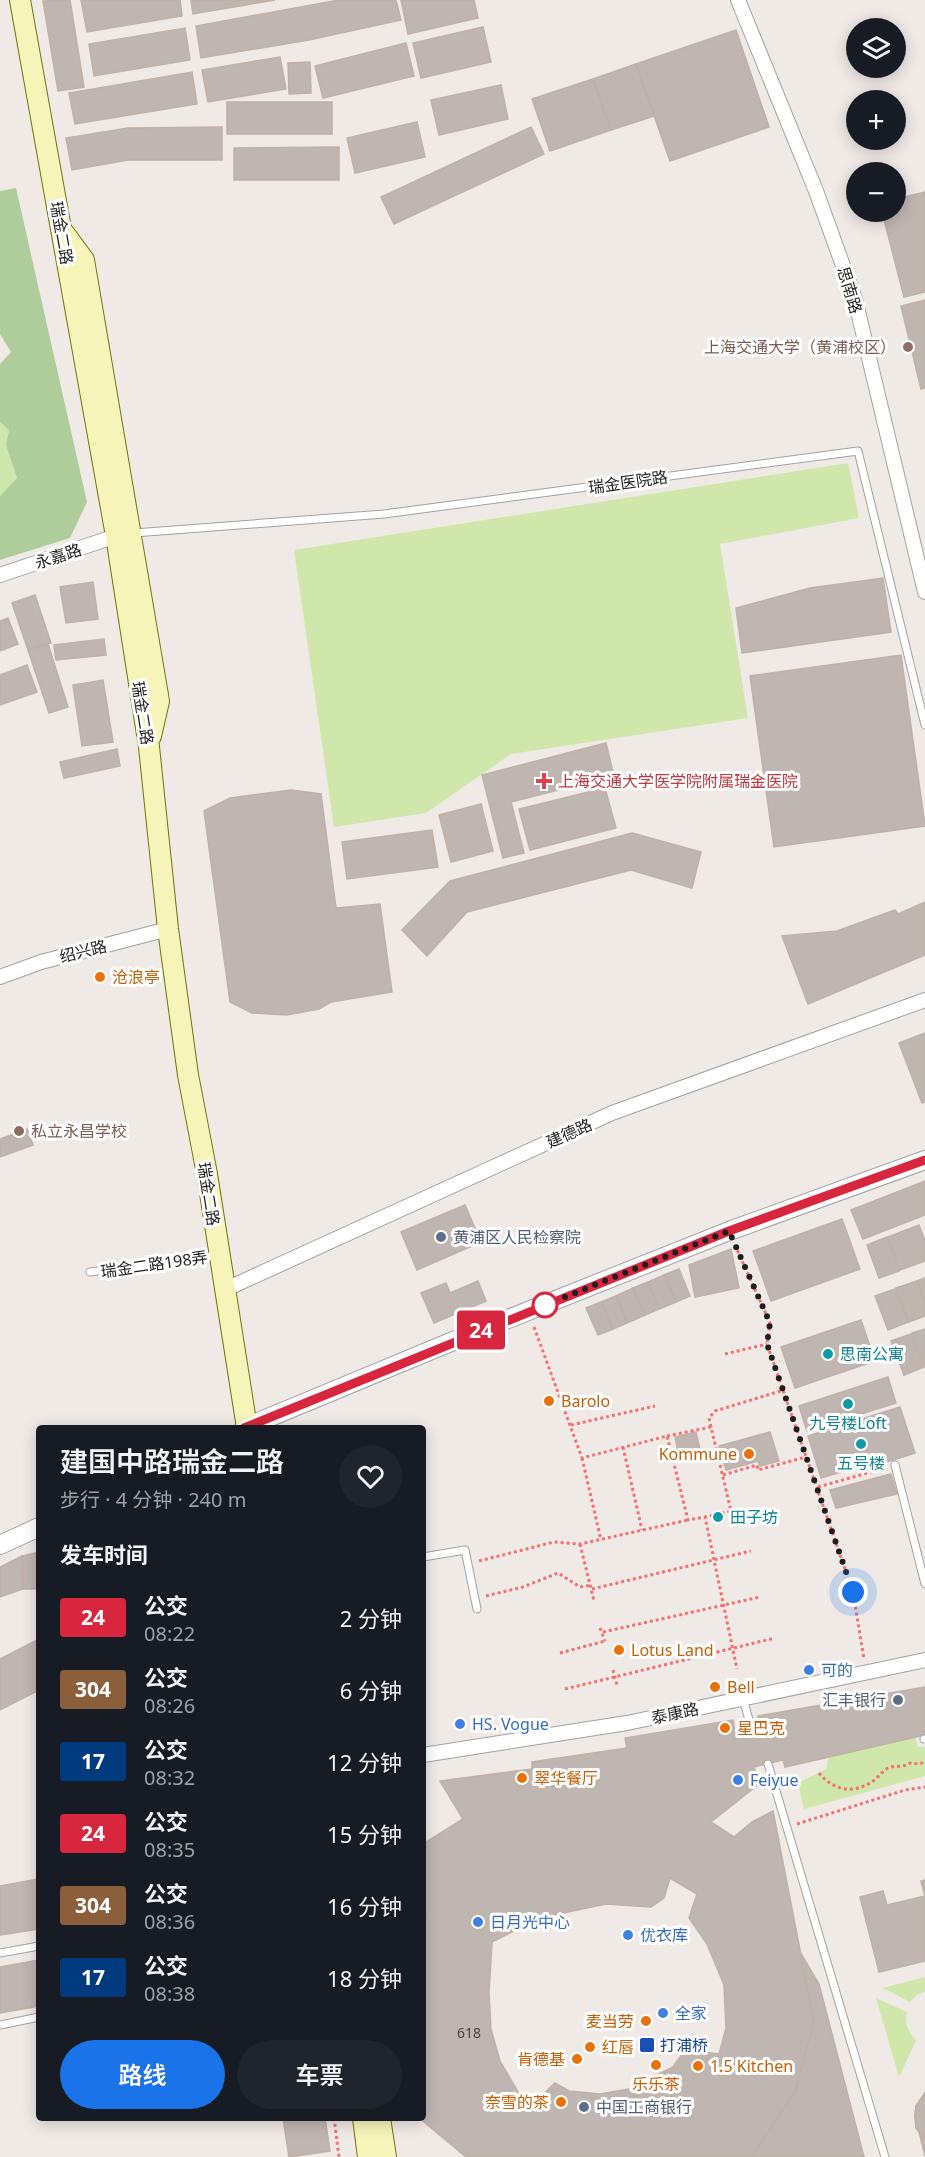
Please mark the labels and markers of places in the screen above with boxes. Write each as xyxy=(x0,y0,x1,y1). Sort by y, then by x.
place label: 上海交通大学（黄浦校区） xyxy=(704,336,896,358)
marker: 上海交通大学（黄浦校区） xyxy=(901,340,915,354)
place label: 上海交通大学医学院附属瑞金医院 xyxy=(558,770,798,792)
marker: 上海交通大学医学院附属瑞金医院 xyxy=(535,772,553,790)
place label: 沧浪亭 xyxy=(112,966,160,988)
marker: 沧浪亭 xyxy=(93,970,107,984)
place label: 私立永昌学校 xyxy=(31,1120,127,1142)
marker: 私立永昌学校 xyxy=(12,1124,26,1138)
place label: 黄浦区人民检察院 xyxy=(453,1226,581,1248)
marker: 黄浦区人民检察院 xyxy=(434,1230,448,1244)
unlabelled marker xyxy=(532,1292,558,1318)
place label: 思南公寓 xyxy=(840,1343,904,1365)
marker: 思南公寓 xyxy=(821,1347,835,1361)
place label: Barolo xyxy=(561,1390,610,1412)
marker: Barolo xyxy=(542,1394,556,1408)
marker: 九号楼Loft xyxy=(841,1397,855,1411)
place label: 九号楼Loft xyxy=(809,1412,887,1434)
marker: 五号楼 xyxy=(854,1437,868,1451)
place label: Kommune xyxy=(659,1443,737,1465)
marker: Kommune xyxy=(742,1447,756,1461)
place label: 五号楼 xyxy=(837,1452,885,1474)
place label: 田子坊 xyxy=(730,1506,778,1528)
marker: 田子坊 xyxy=(711,1510,725,1524)
place label: Lotus Land xyxy=(631,1639,714,1661)
marker: Lotus Land xyxy=(612,1643,626,1657)
place label: 可的 xyxy=(821,1659,853,1681)
marker: 可的 xyxy=(802,1663,816,1677)
place label: Bell xyxy=(727,1676,755,1698)
marker: Bell xyxy=(708,1680,722,1694)
place label: 汇丰银行 xyxy=(822,1689,886,1711)
marker: 汇丰银行 xyxy=(891,1693,905,1707)
place label: HS. Vogue xyxy=(472,1713,549,1735)
marker: HS. Vogue xyxy=(453,1717,467,1731)
place label: 星巴克 xyxy=(737,1717,785,1739)
marker: 星巴克 xyxy=(718,1721,732,1735)
place label: 翠华餐厅 xyxy=(534,1767,598,1789)
place label: Feiyue xyxy=(750,1769,799,1791)
marker: 翠华餐厅 xyxy=(515,1771,529,1785)
marker: Feiyue xyxy=(731,1773,745,1787)
place label: 日月光中心 xyxy=(490,1911,570,1933)
marker: 日月光中心 xyxy=(471,1915,485,1929)
place label: 优衣库 xyxy=(640,1924,688,1946)
marker: 优衣库 xyxy=(621,1928,635,1942)
place label: 全家 xyxy=(675,2002,707,2024)
marker: 全家 xyxy=(656,2006,670,2020)
place label: 麦当劳 xyxy=(586,2010,634,2032)
marker: 麦当劳 xyxy=(639,2014,653,2028)
place label: 打浦桥 xyxy=(660,2034,708,2056)
place label: 红唇 xyxy=(602,2036,634,2058)
marker: 打浦桥 xyxy=(638,2036,656,2054)
marker: 红唇 xyxy=(583,2040,597,2054)
place label: 肯德基 xyxy=(517,2048,565,2070)
marker: 肯德基 xyxy=(570,2052,584,2066)
place label: 1.5 Kitchen xyxy=(710,2055,793,2077)
marker: 乐乐茶 xyxy=(649,2058,663,2072)
marker: 1.5 Kitchen xyxy=(691,2059,705,2073)
place label: 乐乐茶 xyxy=(632,2073,680,2095)
place label: 奈雪的茶 xyxy=(485,2091,549,2113)
marker: 奈雪的茶 xyxy=(554,2095,568,2109)
place label: 中国工商银行 xyxy=(596,2096,692,2118)
marker: 中国工商银行 xyxy=(577,2100,591,2114)

